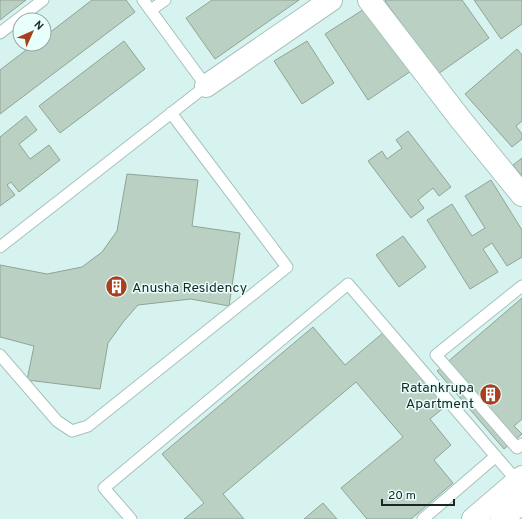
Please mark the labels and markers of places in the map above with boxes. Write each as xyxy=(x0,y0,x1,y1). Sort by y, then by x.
building icon: Anusha Residency xyxy=(103,274,129,300)
place label: Anusha Residency xyxy=(132,280,247,297)
place label: Ratankrupa Apartment xyxy=(401,380,474,413)
building icon: Ratankrupa Apartment xyxy=(477,382,503,408)

